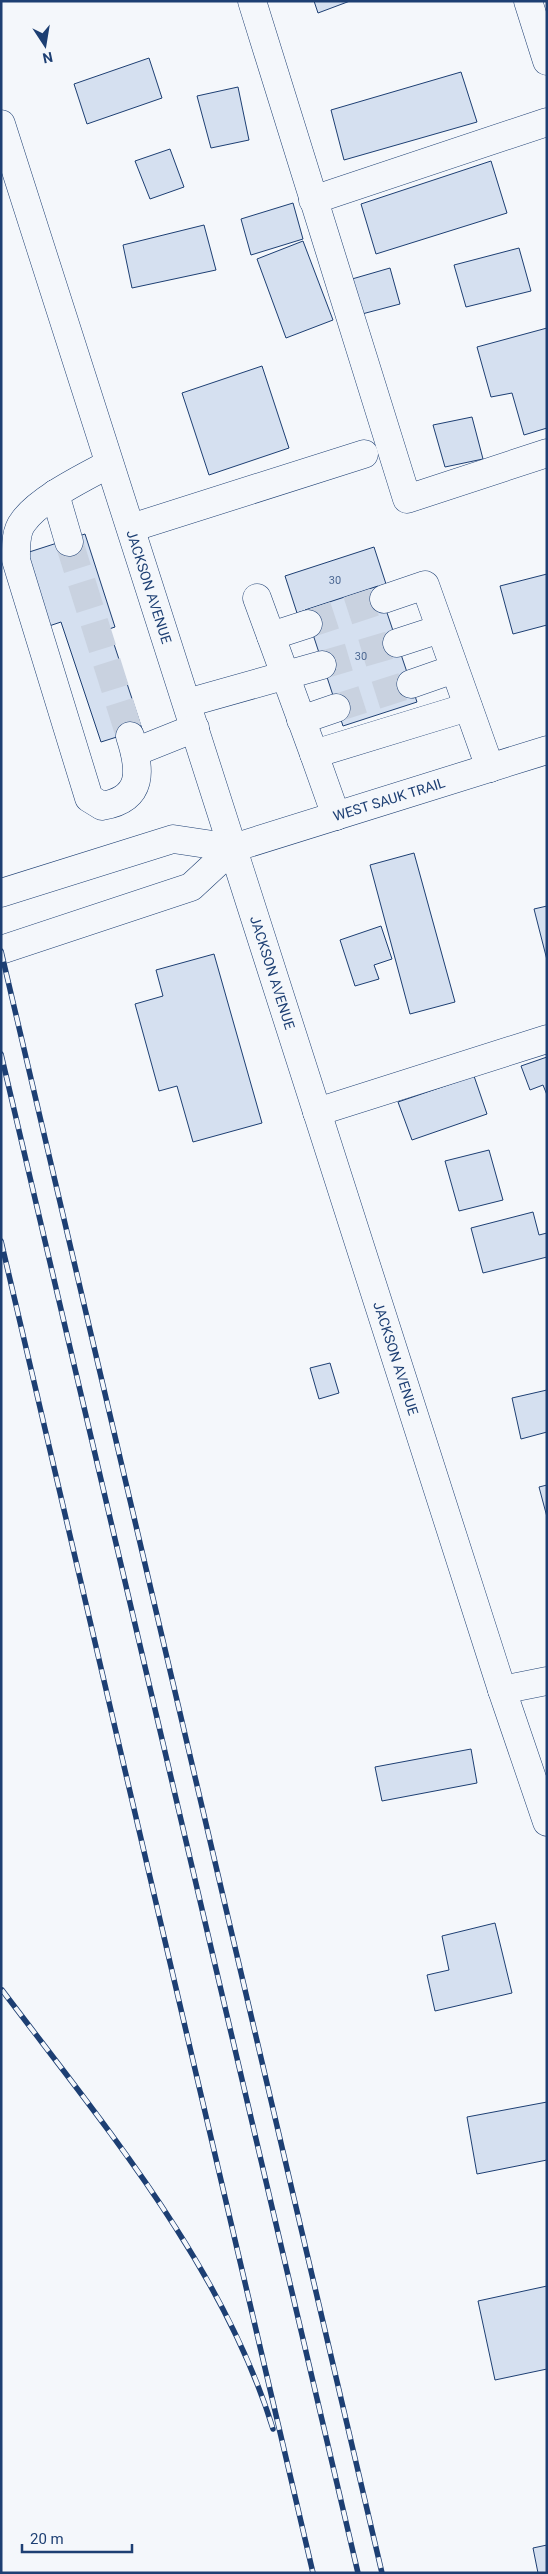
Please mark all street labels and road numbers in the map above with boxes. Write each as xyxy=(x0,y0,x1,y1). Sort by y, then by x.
street label: JACKSON AVENUE xyxy=(123,528,175,646)
street label: WEST SAUK TRAIL xyxy=(331,774,447,824)
street label: JACKSON AVENUE xyxy=(247,914,298,1032)
street label: JACKSON AVENUE xyxy=(370,1300,422,1417)

